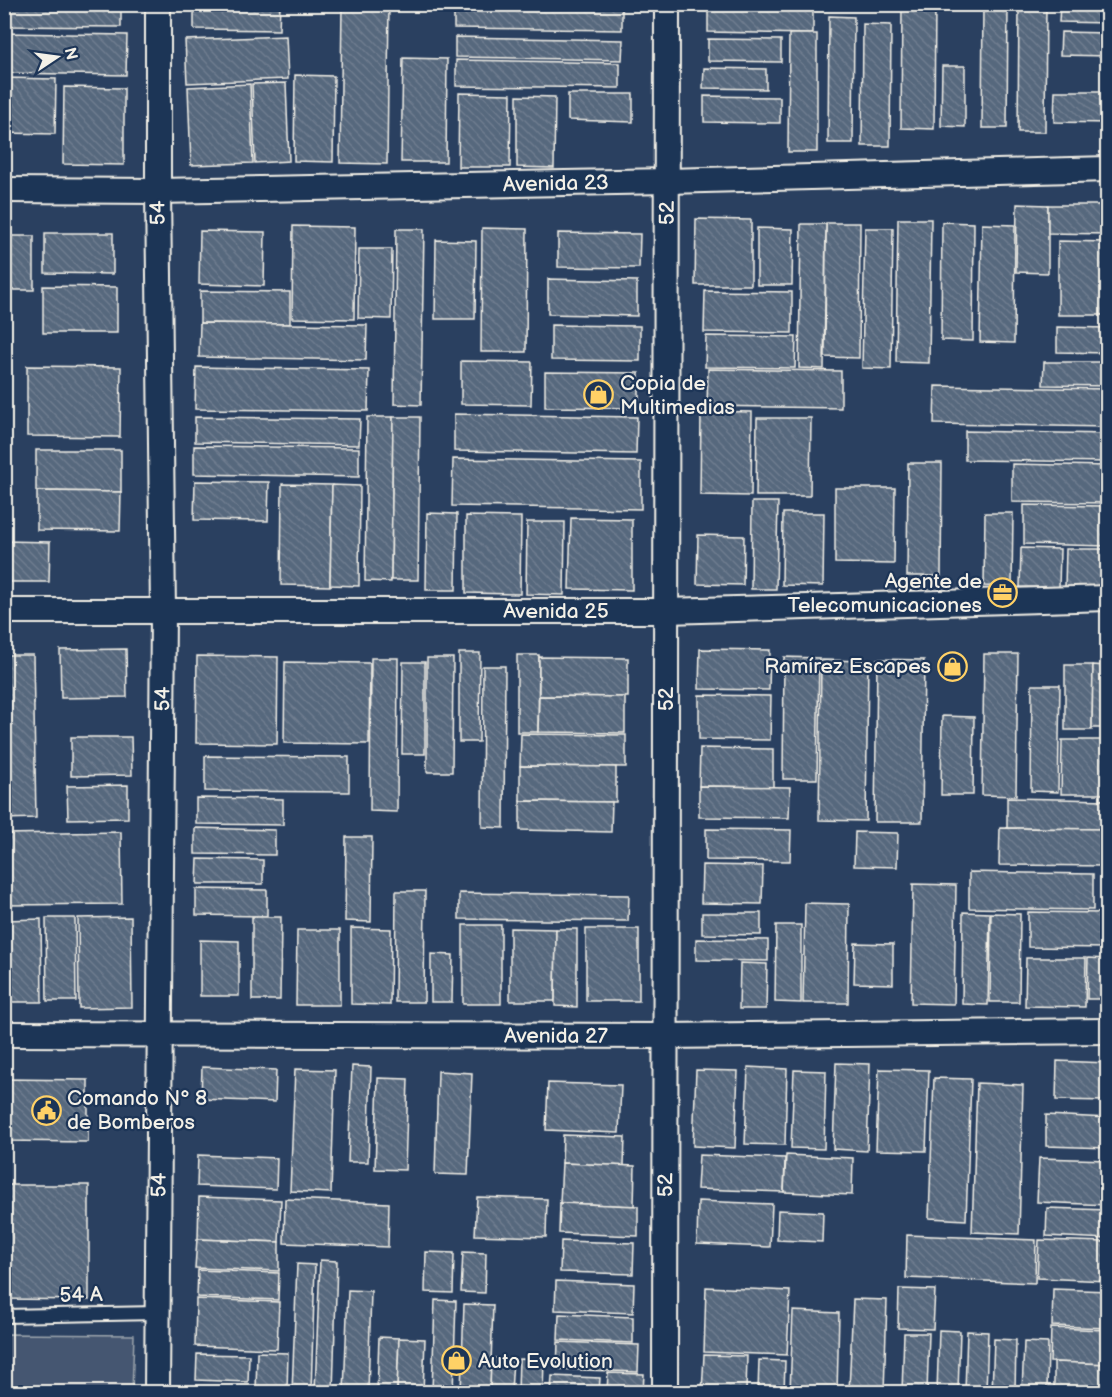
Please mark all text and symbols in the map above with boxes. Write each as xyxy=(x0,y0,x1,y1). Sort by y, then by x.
north arrow xyxy=(27,27,87,87)
text: N xyxy=(60,46,81,62)
street label: Avenida 23 xyxy=(503,170,609,197)
street label: 54 xyxy=(145,200,171,226)
street label: 52 xyxy=(654,200,679,225)
place label: Copia de Multimedias xyxy=(620,371,735,420)
shop icon: Copia de Multimedias xyxy=(583,379,615,411)
place label: Agente de Telecomunicaciones xyxy=(788,569,982,618)
office icon: Agente de Telecomunicaciones xyxy=(987,577,1019,609)
street label: Avenida 25 xyxy=(503,599,609,624)
shop icon: Ramírez Escapes xyxy=(936,650,968,682)
place label: Ramírez Escapes xyxy=(764,654,931,679)
street label: 54 xyxy=(150,686,175,712)
street label: 52 xyxy=(653,686,679,711)
street label: Avenida 27 xyxy=(504,1023,609,1048)
place label: Comando Nº 8 de Bomberos xyxy=(67,1086,207,1135)
public building icon: Comando Nº 8 de Bomberos xyxy=(30,1094,62,1126)
street label: 54 xyxy=(146,1172,171,1198)
street label: 52 xyxy=(653,1172,678,1197)
street label: 54 A xyxy=(59,1282,103,1308)
shop icon: Auto Evolution xyxy=(441,1345,473,1377)
place label: Auto Evolution xyxy=(478,1349,613,1374)

